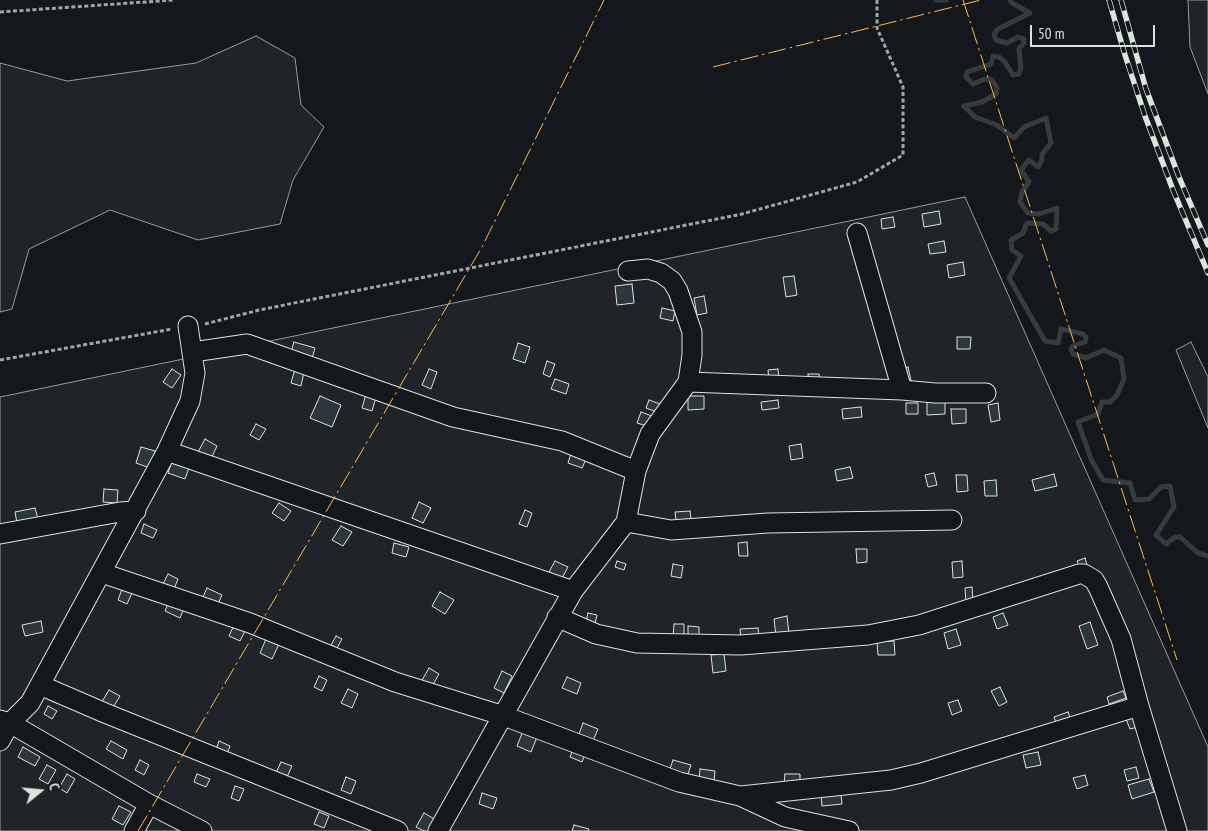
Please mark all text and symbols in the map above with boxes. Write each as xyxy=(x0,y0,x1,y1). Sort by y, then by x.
scale bar xyxy=(1033,15,1158,47)
text: 50 m xyxy=(1038,24,1064,43)
north arrow xyxy=(15,766,65,816)
text: С xyxy=(45,781,64,792)

